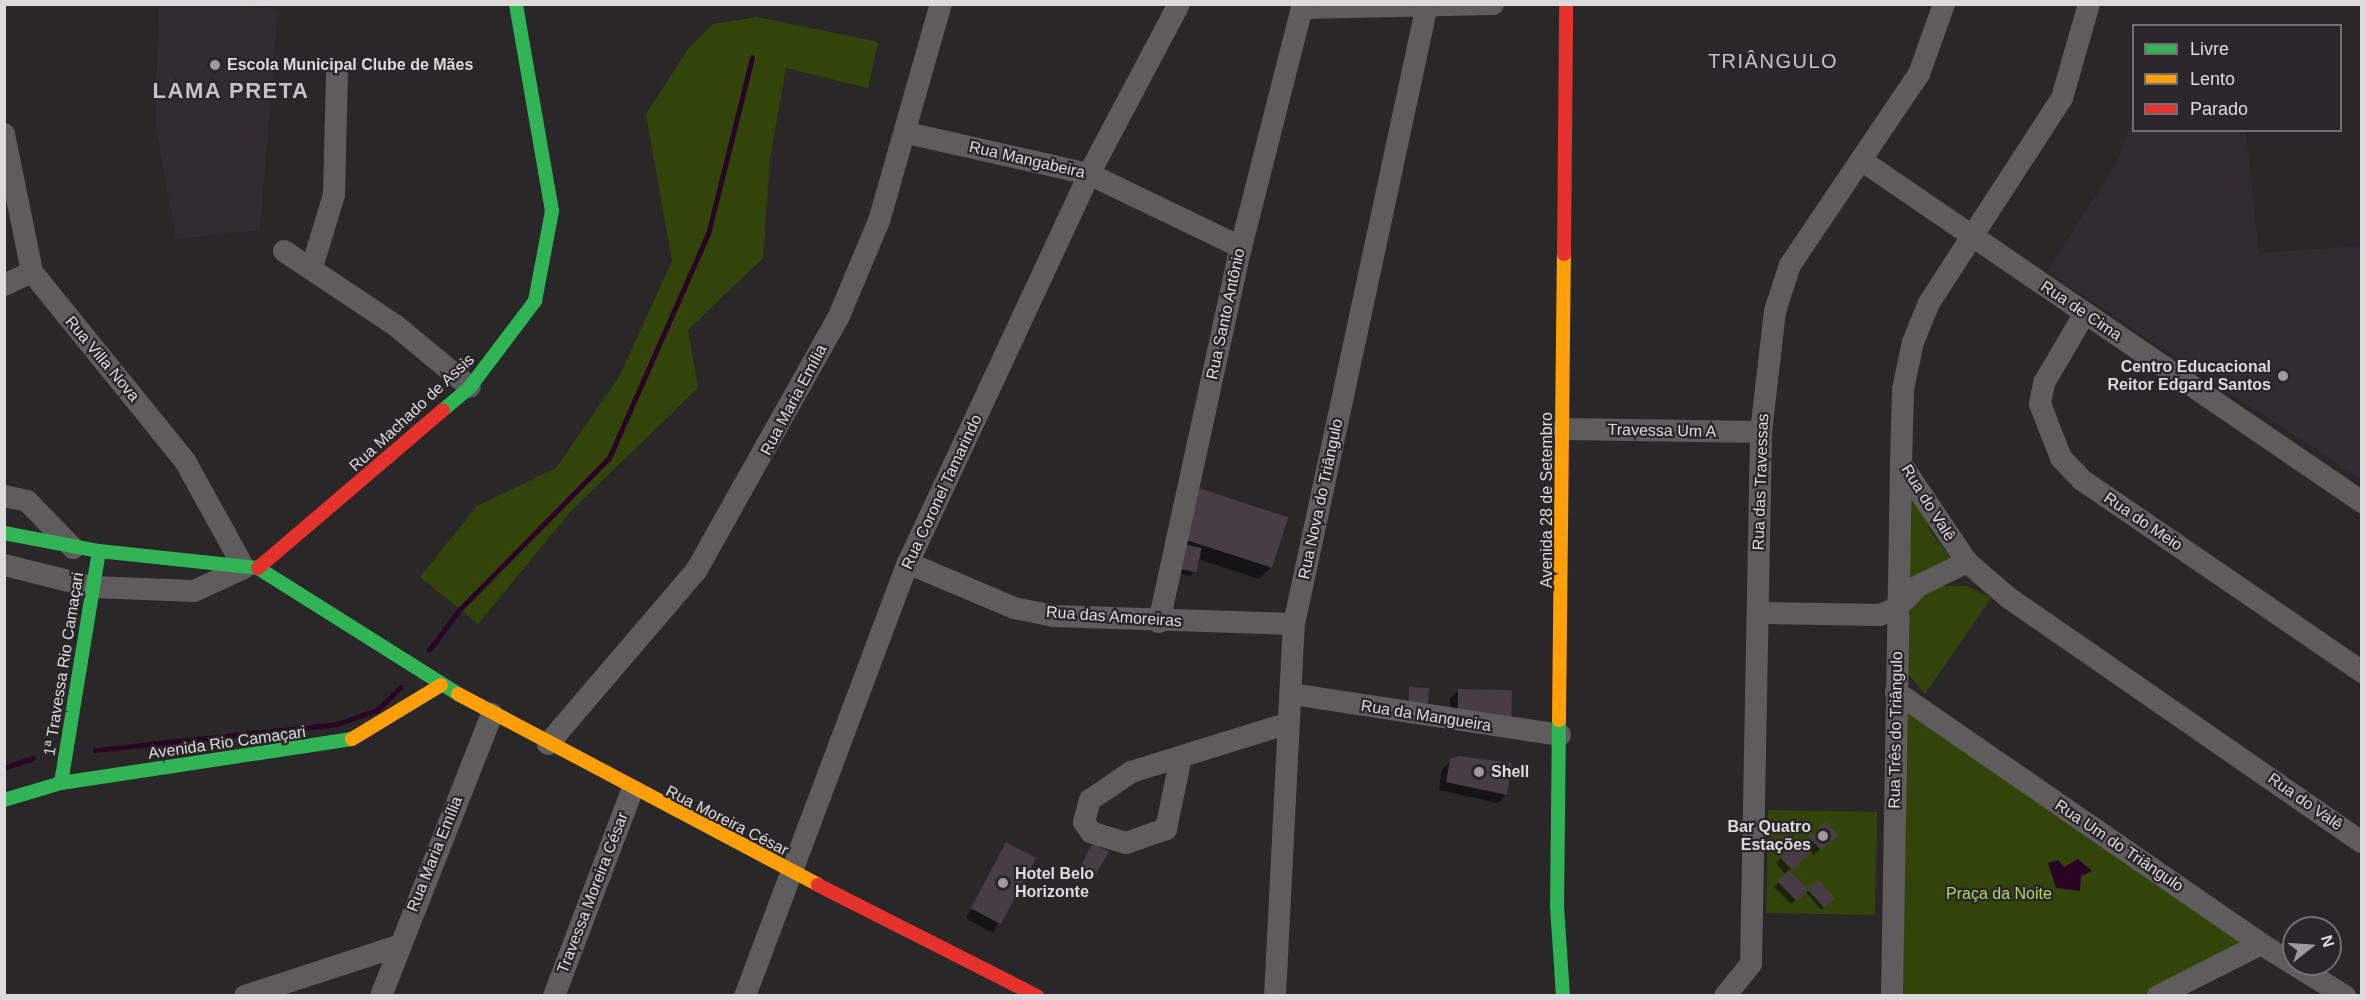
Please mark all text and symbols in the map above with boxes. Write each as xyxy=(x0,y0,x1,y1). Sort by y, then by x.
legend xyxy=(2132,24,2342,132)
text: Livre xyxy=(2190,39,2229,59)
district label: TRIÂNGULO xyxy=(1708,49,1838,73)
place label: Escola Municipal Clube de Mães xyxy=(227,55,473,75)
marker: Escola Municipal Clube de Mães xyxy=(208,58,222,72)
text: Lento xyxy=(2190,69,2235,89)
district label: LAMA PRETA xyxy=(152,78,310,104)
text: Parado xyxy=(2190,99,2248,119)
street label: Rua Mangabeira xyxy=(967,137,1087,183)
street label: Rua Santo Antônio xyxy=(1203,246,1249,382)
street label: Rua de Cima xyxy=(2037,277,2125,345)
street label: Rua Villa Nova xyxy=(61,312,143,406)
street label: Rua Maria Emília xyxy=(757,341,831,459)
street label: Rua Machado de Assis xyxy=(345,350,479,476)
place label: Centro Educacional Reitor Edgard Santos xyxy=(2107,357,2271,395)
marker: Centro Educacional Reitor Edgard Santos xyxy=(2276,369,2290,383)
street label: Rua Coronel Tamarindo xyxy=(898,411,986,573)
street label: Avenida 28 de Setembro xyxy=(1537,412,1557,588)
street label: Rua das Travessas xyxy=(1749,413,1773,551)
street label: Rua Nova do Triângulo xyxy=(1295,417,1347,581)
street label: Travessa Um A xyxy=(1607,420,1717,442)
street label: Rua do Valê xyxy=(1897,461,1959,545)
street label: Rua do Meio xyxy=(2100,489,2186,555)
street label: 1ª Travessa Rio Camaçari xyxy=(40,571,88,757)
street label: Rua das Amoreiras xyxy=(1045,603,1183,631)
street label: Rua Três do Triângulo xyxy=(1885,651,1907,809)
street label: Rua da Mangueira xyxy=(1359,696,1493,736)
street label: Avenida Rio Camaçari xyxy=(147,722,307,764)
place label: Shell xyxy=(1491,762,1529,782)
marker: Shell xyxy=(1472,765,1486,779)
street label: Rua do Valê xyxy=(2264,769,2346,835)
street label: Rua Moreira César xyxy=(662,782,792,860)
street label: Rua Maria Emília xyxy=(403,794,467,914)
street label: Rua Um do Triângulo xyxy=(2051,796,2187,896)
street label: Travessa Moreira César xyxy=(553,810,633,976)
place label: Bar Quatro Estações xyxy=(1727,817,1811,855)
marker: Bar Quatro Estações xyxy=(1816,829,1830,843)
place label: Hotel Belo Horizonte xyxy=(1015,864,1094,902)
marker: Hotel Belo Horizonte xyxy=(996,876,1010,890)
park label: Praça da Noite xyxy=(1946,884,2052,904)
north arrow xyxy=(2282,916,2342,976)
text: N xyxy=(2318,933,2338,949)

